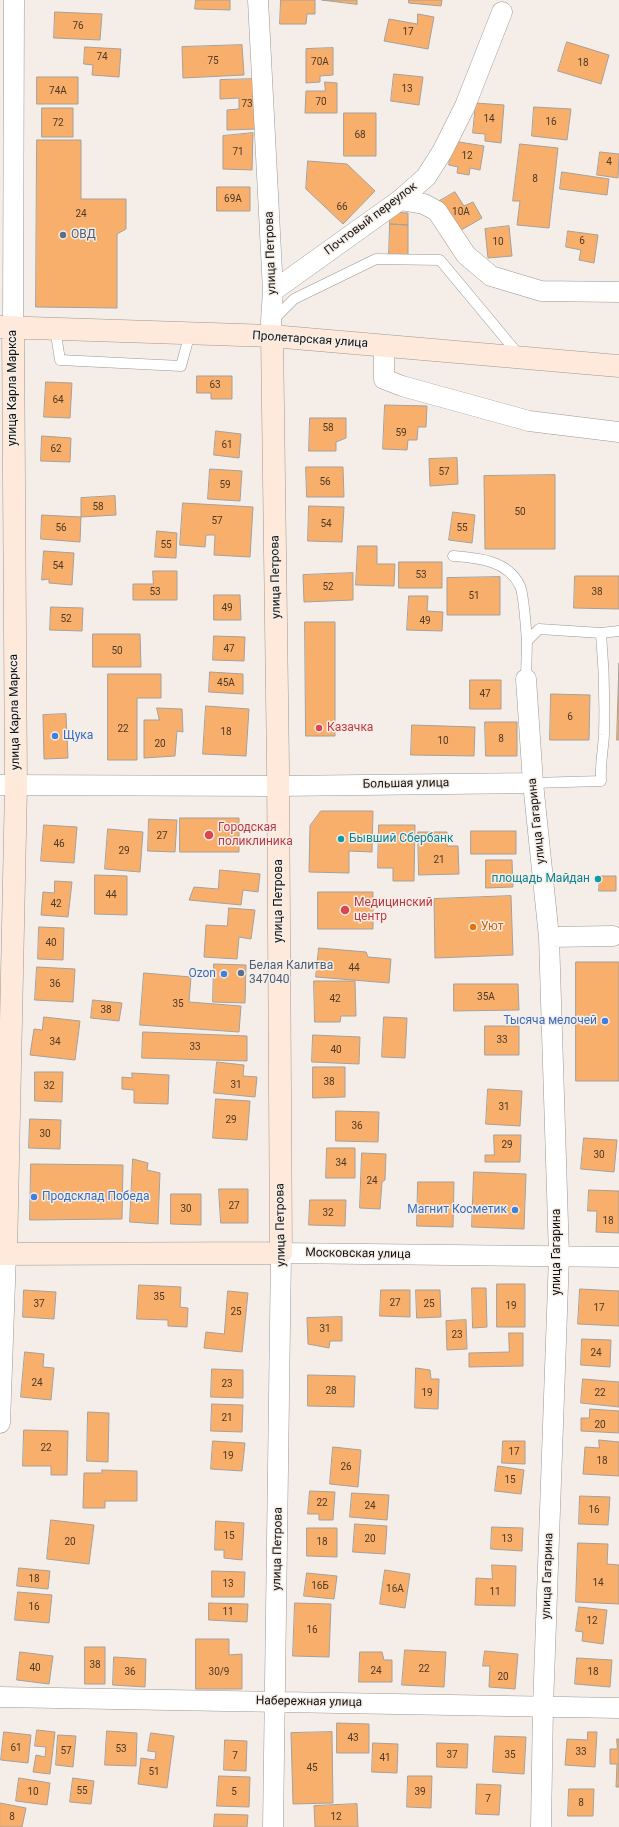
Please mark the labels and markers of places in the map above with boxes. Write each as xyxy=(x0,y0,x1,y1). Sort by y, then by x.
place label: ОВД xyxy=(71,228,96,242)
marker: ОВД xyxy=(58,230,68,240)
place label: Казачка xyxy=(327,721,373,735)
marker: Казачка xyxy=(314,723,324,733)
place label: Щука xyxy=(63,729,93,743)
marker: Щука xyxy=(50,731,60,741)
place label: Городская поликлиника xyxy=(218,821,293,849)
marker: Городская поликлиника xyxy=(203,829,215,841)
place label: Бывший Сбербанк xyxy=(349,832,453,846)
marker: Бывший Сбербанк xyxy=(336,834,346,844)
place label: площадь Майдан xyxy=(491,872,590,886)
marker: площадь Майдан xyxy=(593,874,603,884)
place label: Медицинский центр xyxy=(354,896,433,924)
marker: Медицинский центр xyxy=(339,904,351,916)
place label: Уют xyxy=(481,920,504,934)
marker: Уют xyxy=(468,922,478,932)
place label: Белая Калитва 347040 xyxy=(249,959,333,987)
place label: Ozon xyxy=(188,967,216,981)
marker: Белая Калитва 347040 xyxy=(236,968,246,978)
marker: Ozon xyxy=(219,969,229,979)
place label: Тысяча мелочей xyxy=(504,1014,597,1028)
marker: Тысяча мелочей xyxy=(600,1016,610,1026)
place label: Продсклад Победа xyxy=(42,1190,150,1204)
marker: Продсклад Победа xyxy=(29,1192,39,1202)
place label: Магнит Косметик xyxy=(407,1203,507,1217)
marker: Магнит Косметик xyxy=(510,1205,520,1215)

